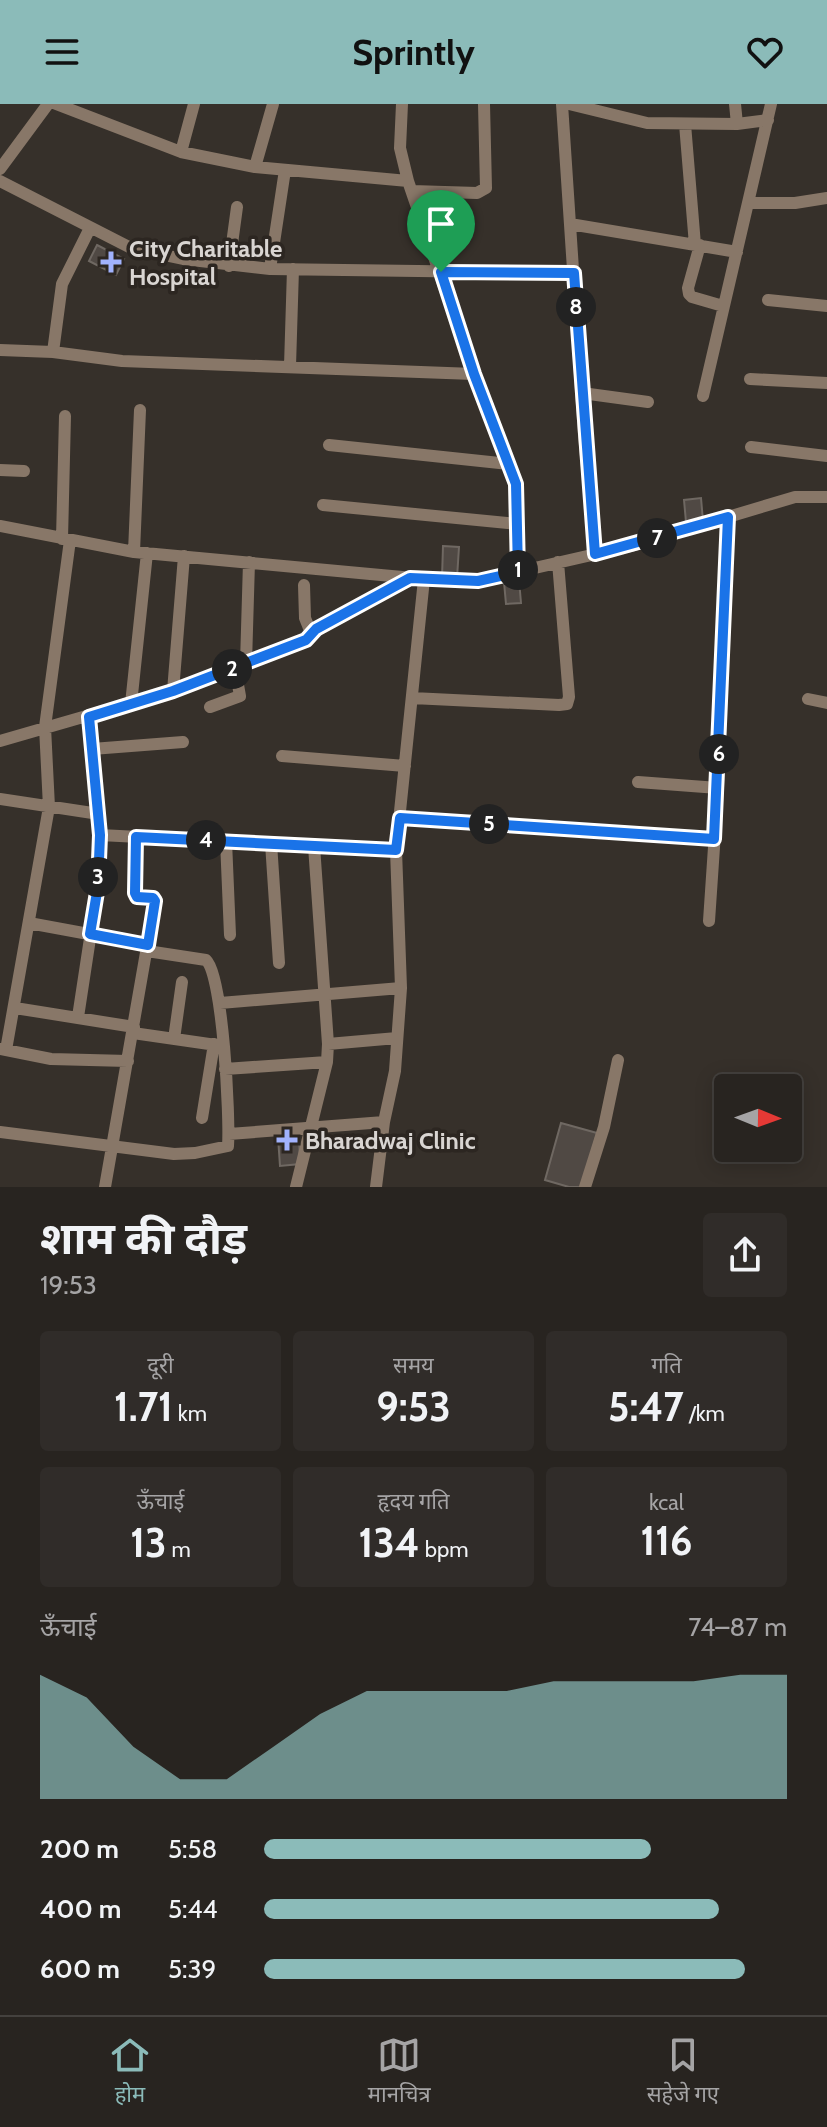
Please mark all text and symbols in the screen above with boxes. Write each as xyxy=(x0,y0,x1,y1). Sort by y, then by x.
icon: menu xyxy=(40,30,84,74)
text: Sprintly xyxy=(352,30,475,74)
icon: heart xyxy=(743,30,787,74)
pin xyxy=(407,190,475,272)
icon: arrive xyxy=(419,202,463,246)
place label: City Charitable Hospital xyxy=(129,234,282,291)
marker: City Charitable Hospital xyxy=(100,251,122,273)
pin: 8 xyxy=(556,287,596,327)
text: 8 xyxy=(569,293,583,320)
pin: 7 xyxy=(637,518,677,558)
text: 7 xyxy=(651,524,663,551)
pin: 1 xyxy=(498,550,538,590)
text: 1 xyxy=(514,556,522,583)
pin: 2 xyxy=(212,649,252,689)
text: 2 xyxy=(226,655,238,682)
pin: 6 xyxy=(699,734,739,774)
text: 6 xyxy=(713,740,725,767)
pin: 5 xyxy=(469,804,509,844)
text: 5 xyxy=(483,810,495,837)
pin: 4 xyxy=(186,820,226,860)
text: 4 xyxy=(199,826,213,853)
pin: 3 xyxy=(78,857,118,897)
text: 3 xyxy=(92,863,104,890)
north arrow xyxy=(714,1074,802,1162)
map controls xyxy=(714,1074,802,1162)
place label: Bharadwaj Clinic xyxy=(305,1126,476,1155)
marker: Bharadwaj Clinic xyxy=(276,1129,298,1151)
text: शाम की दौड़ xyxy=(40,1212,247,1265)
button: share xyxy=(703,1213,787,1297)
text: 19:53 xyxy=(40,1269,97,1301)
text: दूरी xyxy=(147,1352,174,1379)
text: समय xyxy=(393,1352,434,1379)
text: गति xyxy=(651,1352,682,1379)
text: 1.71 xyxy=(114,1382,173,1431)
text: 9:53 xyxy=(376,1382,451,1431)
text: 5:47 xyxy=(608,1382,684,1431)
text: km xyxy=(173,1400,207,1427)
text: /km xyxy=(684,1400,725,1427)
text: ऊँचाई xyxy=(137,1488,184,1515)
text: हृदय गति xyxy=(377,1488,450,1515)
text: kcal xyxy=(649,1489,684,1516)
text: 116 xyxy=(641,1516,693,1565)
text: 13 xyxy=(130,1518,167,1567)
text: 134 xyxy=(359,1518,420,1567)
text: m xyxy=(167,1536,191,1563)
text: bpm xyxy=(420,1536,468,1563)
text: ऊँचाई xyxy=(40,1611,96,1643)
text: 74–87 m xyxy=(688,1611,787,1643)
text: 200 m xyxy=(40,1833,119,1865)
text: 5:58 xyxy=(168,1833,217,1865)
text: 400 m xyxy=(40,1893,121,1925)
text: 5:44 xyxy=(168,1893,218,1925)
text: 600 m xyxy=(40,1953,120,1985)
text: 5:39 xyxy=(168,1953,216,1985)
tab: होम xyxy=(108,2033,152,2111)
tab: मानचित्र xyxy=(368,2033,431,2111)
tab: सहेजे गए xyxy=(647,2033,719,2111)

